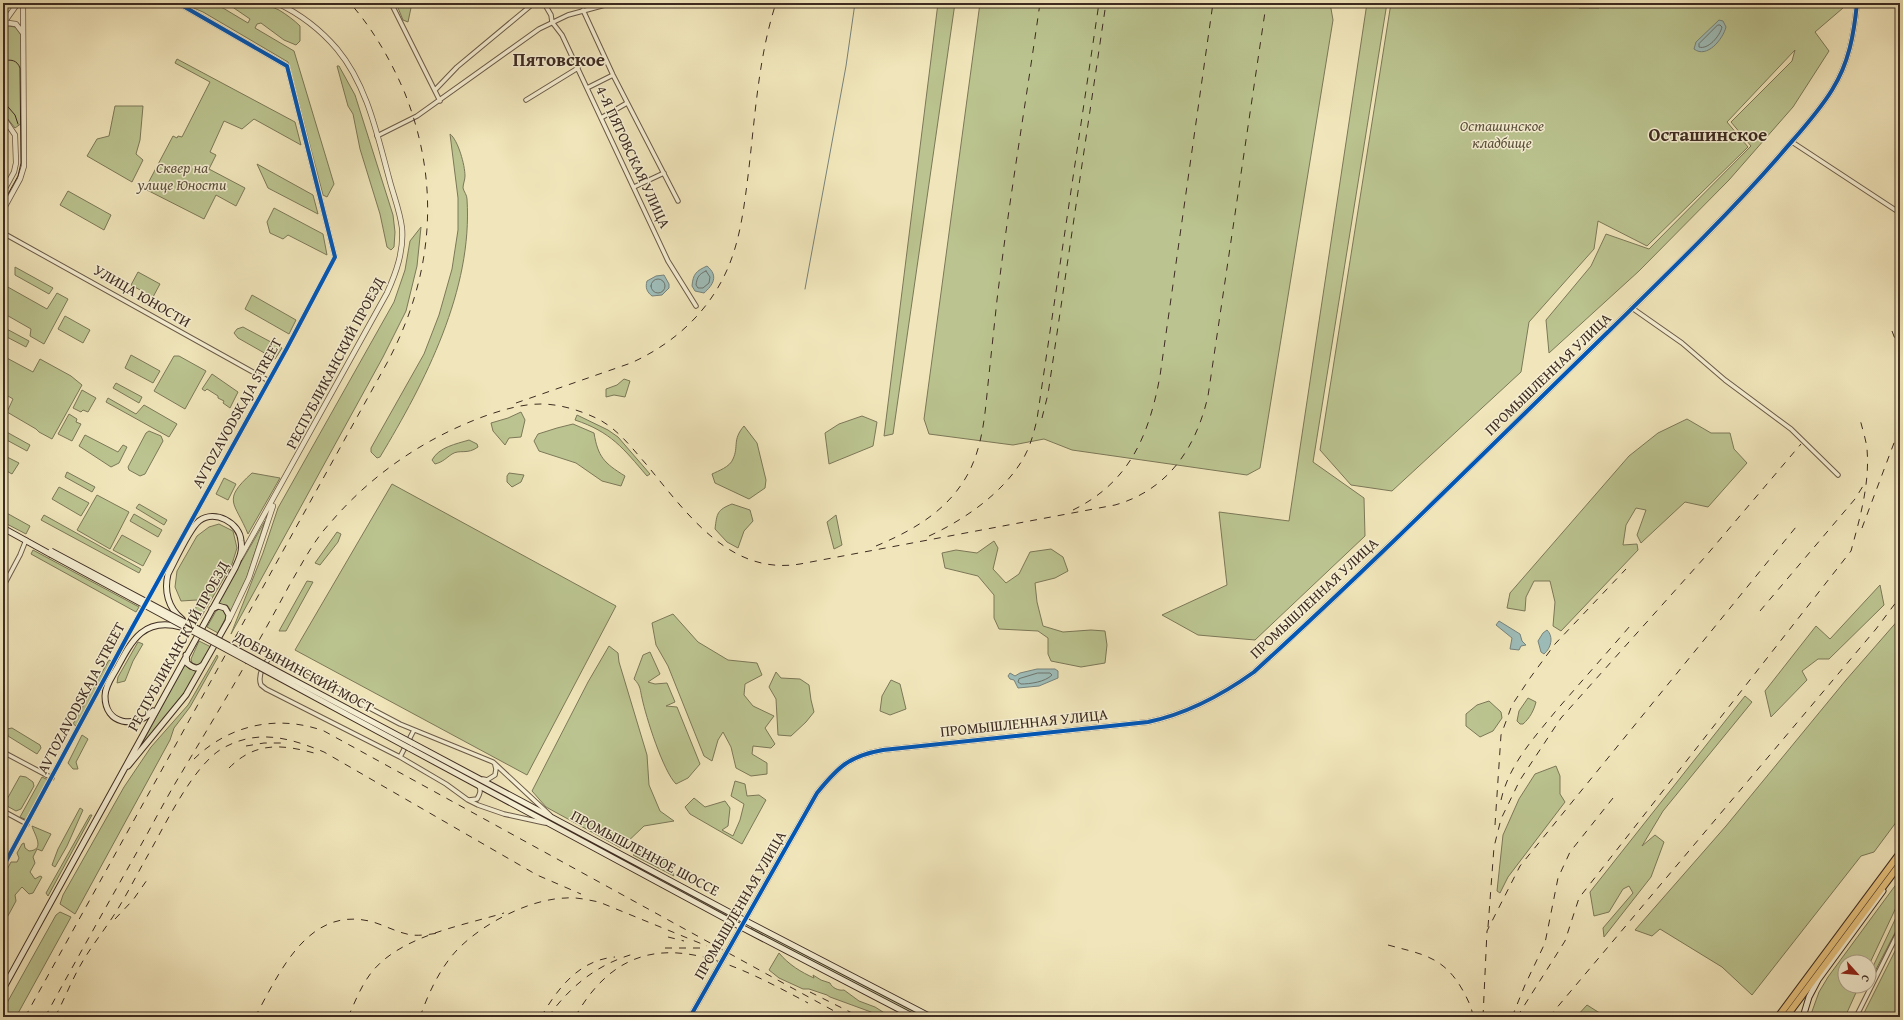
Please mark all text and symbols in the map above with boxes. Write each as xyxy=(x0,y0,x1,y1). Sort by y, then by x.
district label: Пятовское xyxy=(513,45,605,73)
street label: 4-Я ПЯТОВСКАЯ УЛИЦА xyxy=(591,82,676,232)
park label: Осташинское кладбище xyxy=(1460,115,1544,153)
district label: Осташинское xyxy=(1649,120,1767,148)
park label: Сквер на улице Юности xyxy=(135,157,227,195)
street label: УЛИЦА ЮНОСТИ xyxy=(90,259,195,332)
street label: РЕСПУБЛИКАНСКИЙ ПРОЕЗД xyxy=(280,273,389,452)
street label: ПРОМЫШЛЕННАЯ УЛИЦА xyxy=(1480,308,1616,440)
street label: AVTOZAVODSKAJA STREET xyxy=(186,333,287,492)
street label: ПРОМЫШЛЕННАЯ УЛИЦА xyxy=(1245,532,1382,663)
street label: РЕСПУБЛИКАНСКИЙ ПРОЕЗД xyxy=(122,556,233,735)
street label: AVTOZAVODSKAJA STREET xyxy=(32,618,130,777)
street label: ДОБРЫНИНСКИЙ МОСТ xyxy=(230,625,378,718)
street label: ПРОМЫШЛЕННАЯ УЛИЦА xyxy=(939,703,1109,742)
street label: ПРОМЫШЛЕННОЕ ШОССЕ xyxy=(567,804,724,901)
street label: ПРОМЫШЛЕННАЯ УЛИЦА xyxy=(688,827,791,983)
north arrow xyxy=(1837,954,1877,994)
text: С xyxy=(1857,972,1874,985)

